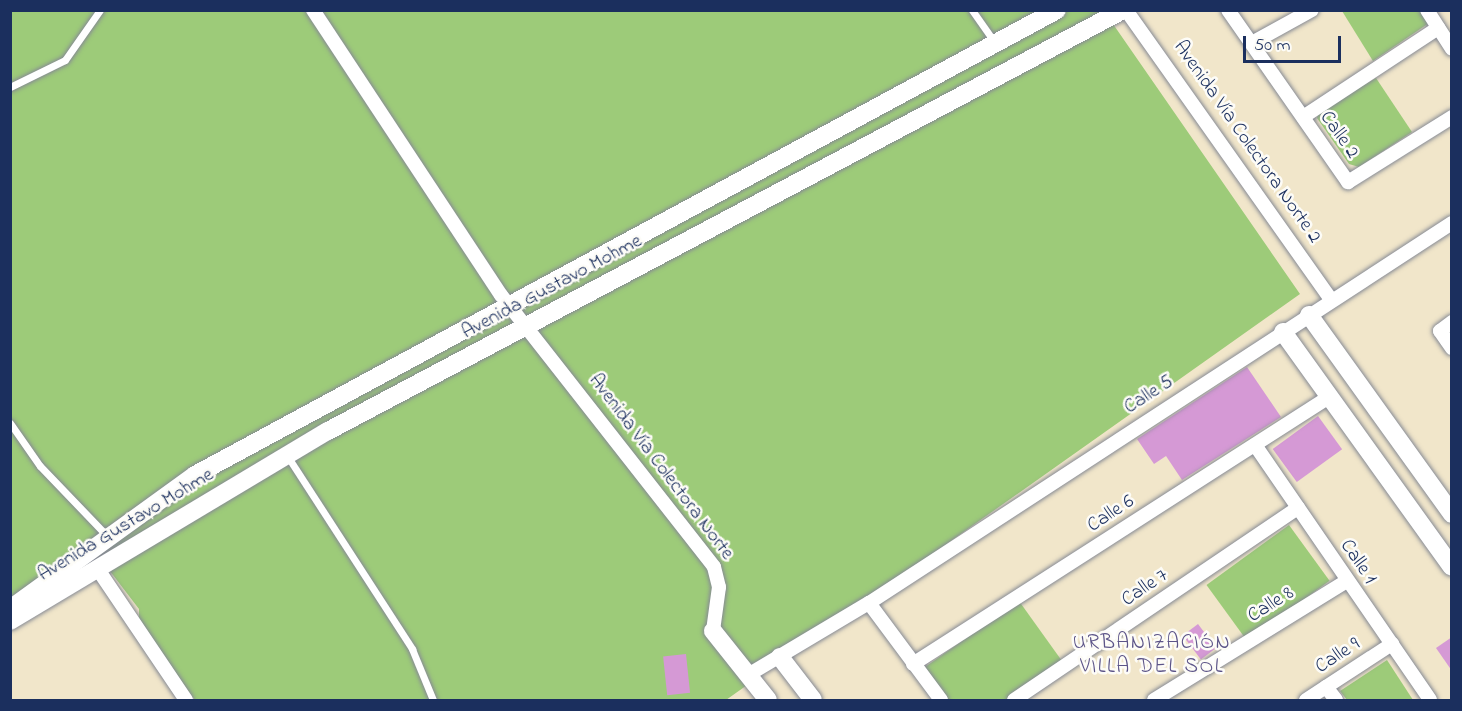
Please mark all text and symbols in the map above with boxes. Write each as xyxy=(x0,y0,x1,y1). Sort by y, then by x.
scale bar xyxy=(1246,24,1344,62)
text: 50 m xyxy=(1254,33,1291,59)
street label: Avenida Vía Colectora Norte 2 xyxy=(1168,36,1326,248)
street label: Calle 2 xyxy=(1314,107,1364,163)
street label: Avenida Gustavo Mohme xyxy=(458,229,646,345)
street label: Avenida Vía Colectora Norte xyxy=(583,369,739,565)
street label: Calle 5 xyxy=(1120,370,1178,420)
street label: Avenida Gustavo Mohme xyxy=(34,463,218,587)
street label: Calle 6 xyxy=(1083,490,1139,538)
street label: Calle 1 xyxy=(1334,535,1382,589)
street label: Calle 7 xyxy=(1117,564,1173,612)
street label: Calle 8 xyxy=(1243,582,1299,628)
district label: URBANIZACIÓN VILLA DEL SOL xyxy=(1073,630,1231,680)
street label: Calle 9 xyxy=(1311,633,1365,679)

